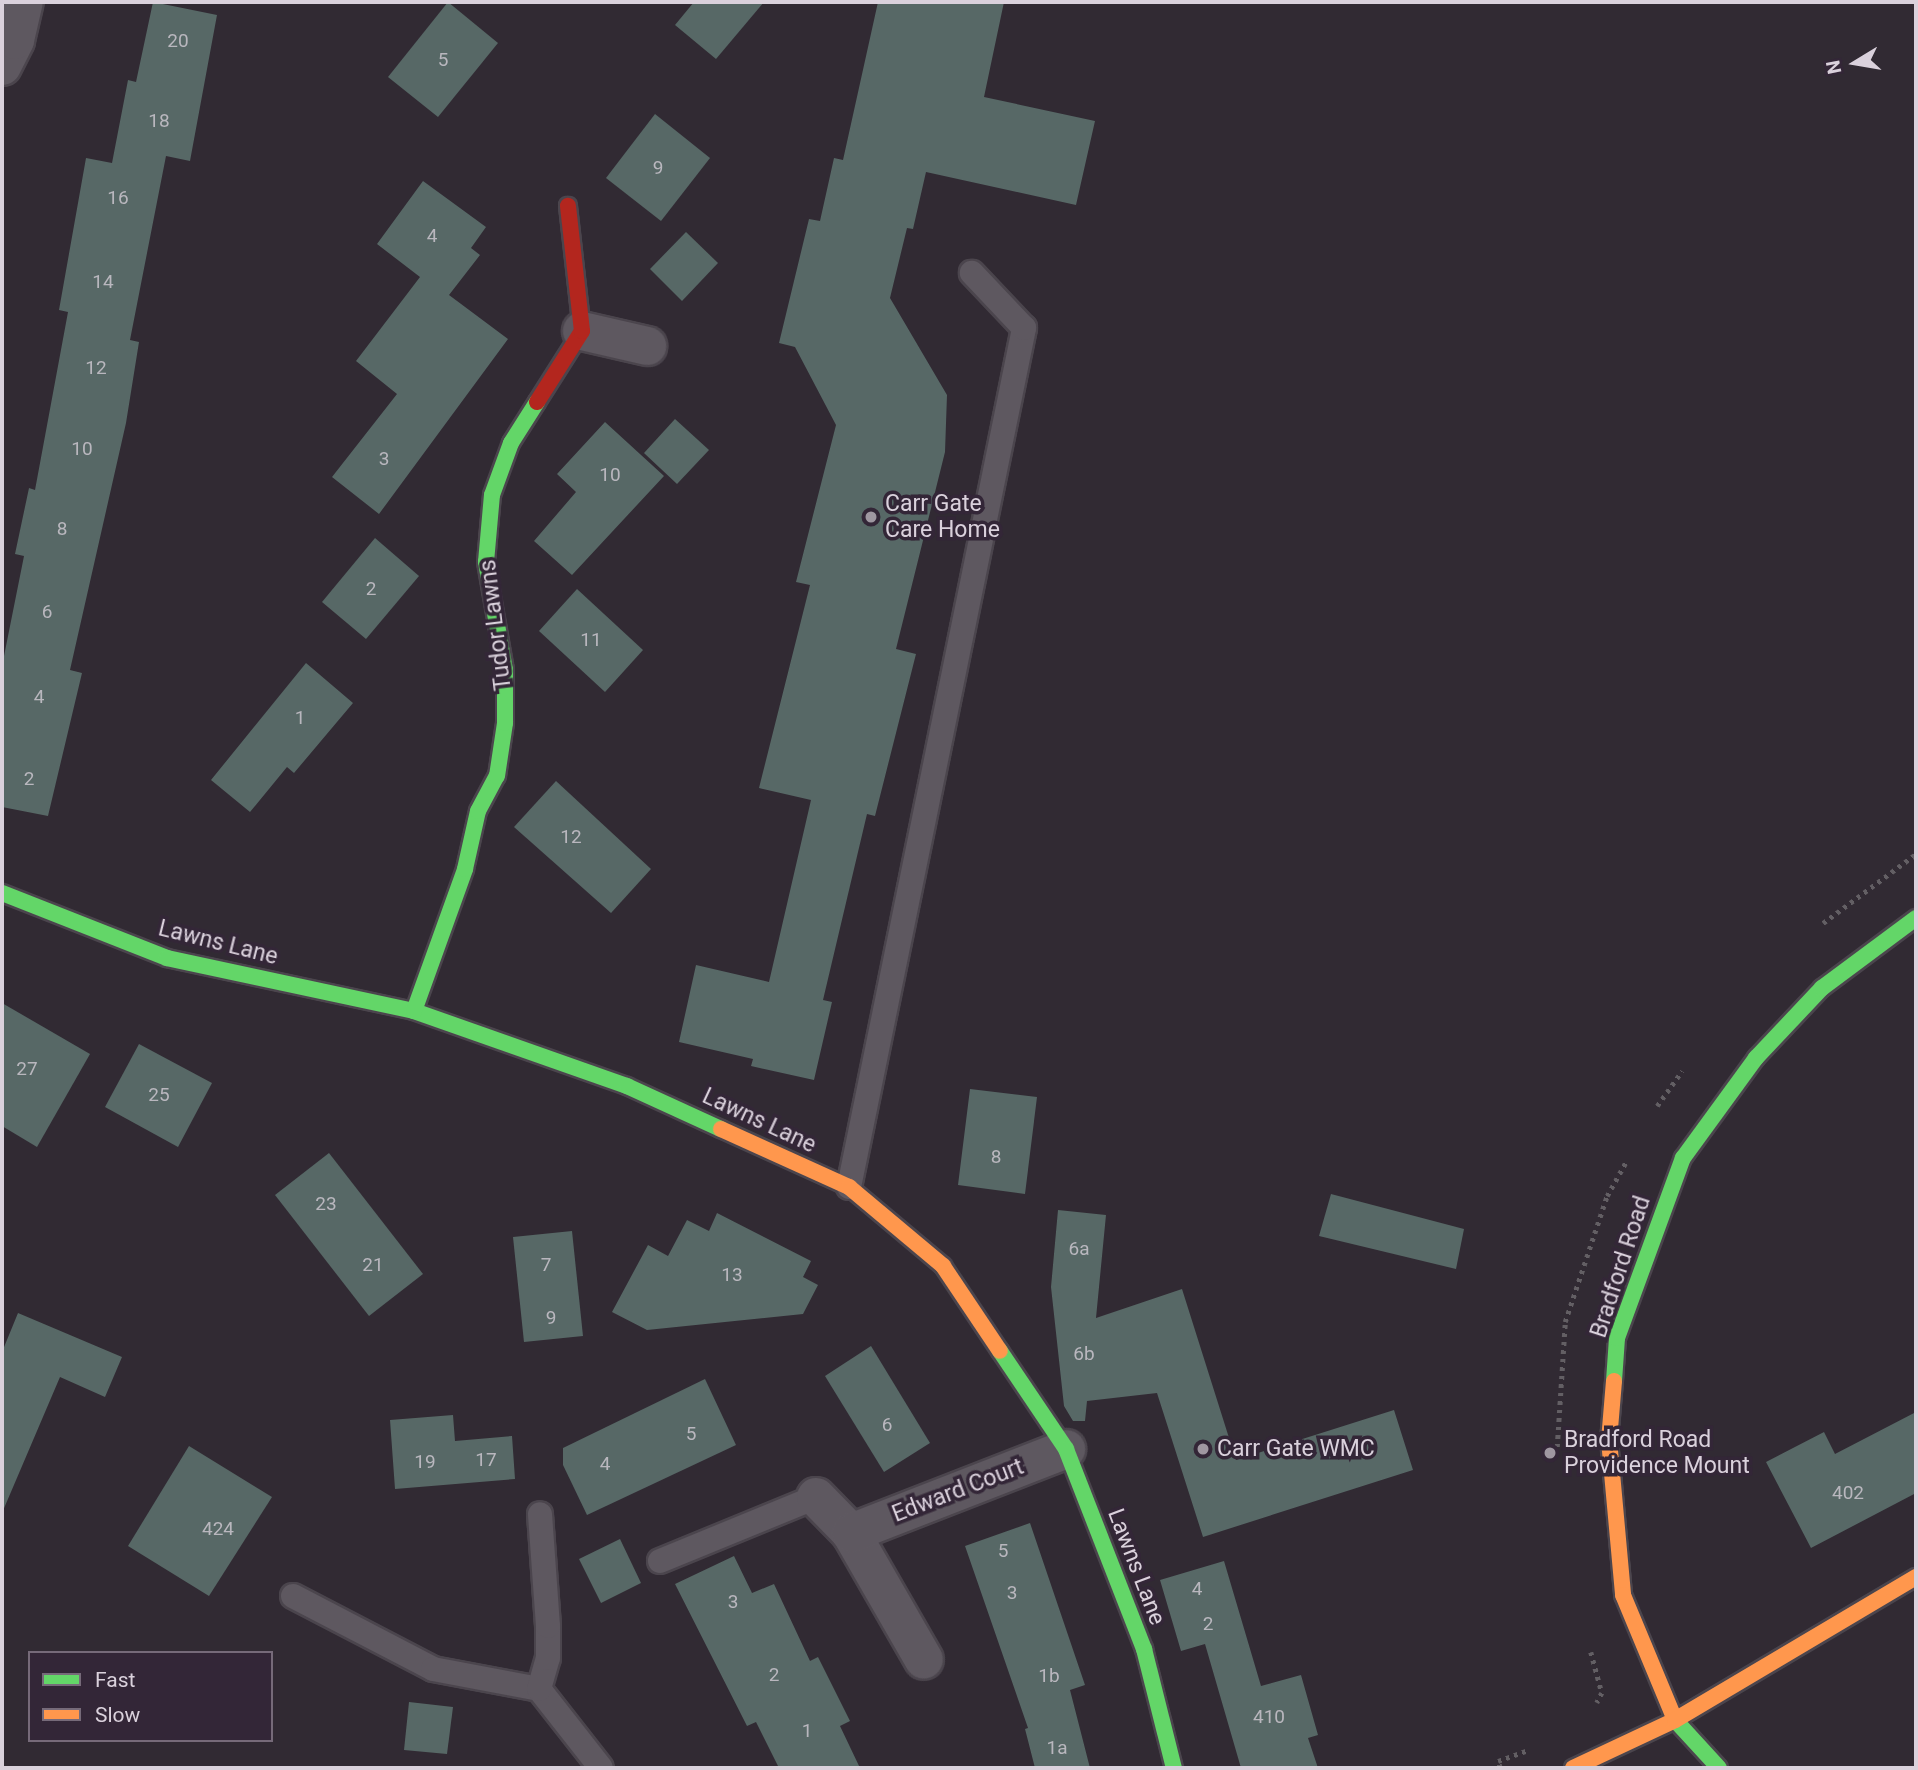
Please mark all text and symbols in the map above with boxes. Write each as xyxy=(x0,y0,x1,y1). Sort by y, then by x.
north arrow xyxy=(1820,28,1890,98)
house number: 20 xyxy=(167,30,189,52)
house number: 5 xyxy=(438,49,448,71)
text: N xyxy=(1821,58,1846,76)
house number: 18 xyxy=(148,110,170,132)
house number: 9 xyxy=(653,157,663,179)
house number: 16 xyxy=(107,187,129,209)
house number: 4 xyxy=(427,225,437,247)
house number: 14 xyxy=(92,271,114,293)
house number: 12 xyxy=(85,357,107,379)
house number: 10 xyxy=(71,438,93,460)
house number: 3 xyxy=(379,448,389,470)
house number: 10 xyxy=(599,464,621,486)
place label: Carr Gate Care Home xyxy=(885,490,1000,544)
marker: Carr Gate Care Home xyxy=(863,509,879,525)
house number: 8 xyxy=(57,518,67,540)
street label: Tudor Lawns xyxy=(474,558,518,692)
house number: 2 xyxy=(366,578,376,600)
house number: 6 xyxy=(42,601,52,623)
house number: 11 xyxy=(580,629,602,651)
house number: 4 xyxy=(34,686,44,708)
house number: 1 xyxy=(295,707,305,729)
house number: 2 xyxy=(24,768,34,790)
house number: 12 xyxy=(560,826,582,848)
street label: Lawns Lane xyxy=(155,915,281,971)
house number: 27 xyxy=(16,1058,38,1080)
street label: Lawns Lane xyxy=(698,1083,820,1159)
house number: 25 xyxy=(148,1084,170,1106)
house number: 8 xyxy=(991,1146,1001,1168)
house number: 23 xyxy=(315,1193,337,1215)
street label: Bradford Road xyxy=(1585,1193,1657,1341)
house number: 6a xyxy=(1068,1238,1090,1260)
house number: 21 xyxy=(362,1254,384,1276)
house number: 7 xyxy=(541,1254,551,1276)
house number: 13 xyxy=(721,1264,743,1286)
house number: 9 xyxy=(546,1307,556,1329)
house number: 6b xyxy=(1073,1343,1095,1365)
house number: 6 xyxy=(882,1414,892,1436)
house number: 5 xyxy=(686,1423,696,1445)
place label: Bradford Road Providence Mount xyxy=(1564,1426,1750,1480)
place label: Carr Gate WMC xyxy=(1217,1435,1375,1463)
marker: Carr Gate WMC xyxy=(1195,1441,1211,1457)
marker: Bradford Road Providence Mount xyxy=(1542,1445,1558,1461)
house number: 17 xyxy=(475,1449,497,1471)
house number: 19 xyxy=(414,1451,436,1473)
house number: 4 xyxy=(600,1453,610,1475)
street label: Edward Court xyxy=(888,1453,1028,1529)
house number: 402 xyxy=(1832,1482,1864,1504)
street label: Lawns Lane xyxy=(1101,1505,1171,1629)
house number: 424 xyxy=(202,1518,234,1540)
house number: 5 xyxy=(998,1540,1008,1562)
house number: 4 xyxy=(1192,1578,1202,1600)
house number: 3 xyxy=(1007,1582,1017,1604)
house number: 3 xyxy=(728,1591,738,1613)
house number: 2 xyxy=(1203,1613,1213,1635)
legend xyxy=(28,1651,273,1742)
house number: 2 xyxy=(769,1664,779,1686)
house number: 1b xyxy=(1038,1665,1060,1687)
text: Fast xyxy=(95,1668,135,1692)
text: Slow xyxy=(95,1703,140,1727)
house number: 410 xyxy=(1253,1706,1285,1728)
house number: 1 xyxy=(802,1720,812,1742)
house number: 1a xyxy=(1046,1737,1068,1759)

